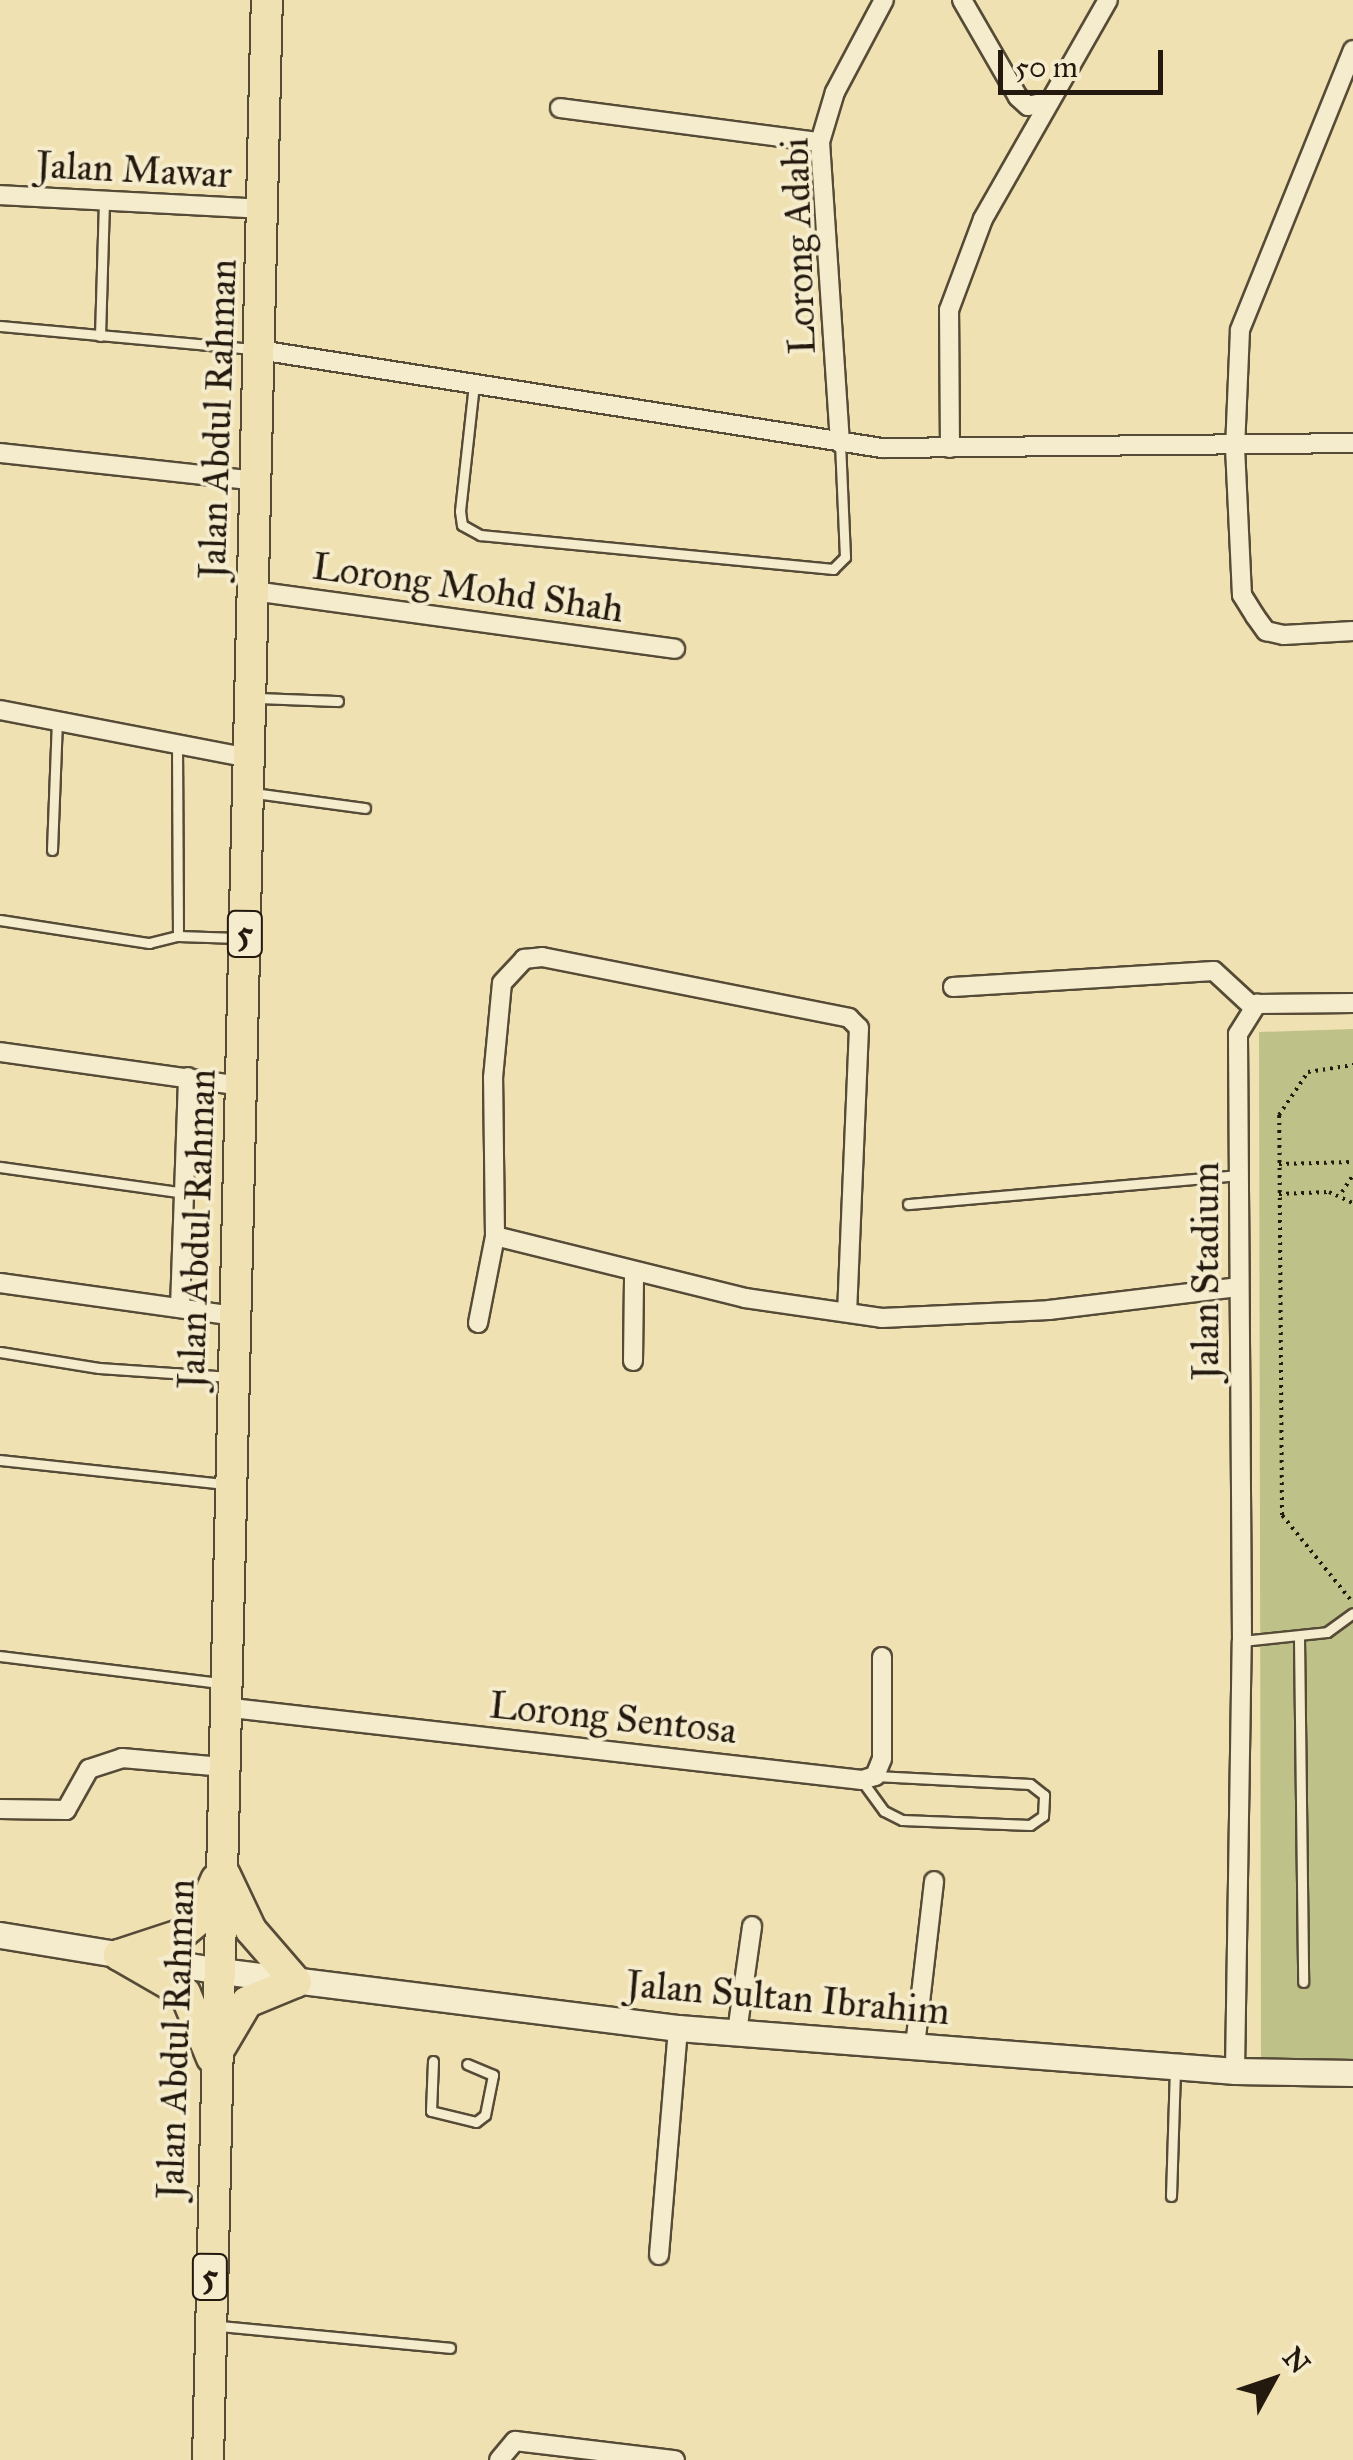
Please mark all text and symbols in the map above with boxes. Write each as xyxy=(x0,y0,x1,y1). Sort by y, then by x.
scale bar xyxy=(1003,30,1168,92)
text: 50 m xyxy=(1015,49,1078,85)
street label: Lorong Adabi xyxy=(772,137,826,355)
street label: Jalan Mawar xyxy=(35,142,233,198)
street label: Jalan Abdul Rahman xyxy=(190,258,246,580)
street label: Lorong Mohd Shah xyxy=(310,544,626,632)
road number: 5 xyxy=(225,904,265,964)
street label: Jalan Abdul Rahman xyxy=(169,1068,225,1390)
street label: Jalan Stadium xyxy=(1183,1162,1229,1380)
street label: Lorong Sentosa xyxy=(487,1682,739,1754)
street label: Jalan Abdul Rahman xyxy=(148,1878,204,2200)
street label: Jalan Sultan Ibrahim xyxy=(624,1961,952,2035)
road number: 5 xyxy=(190,2247,230,2307)
north arrow xyxy=(1223,2330,1323,2430)
text: N xyxy=(1275,2340,1317,2381)

